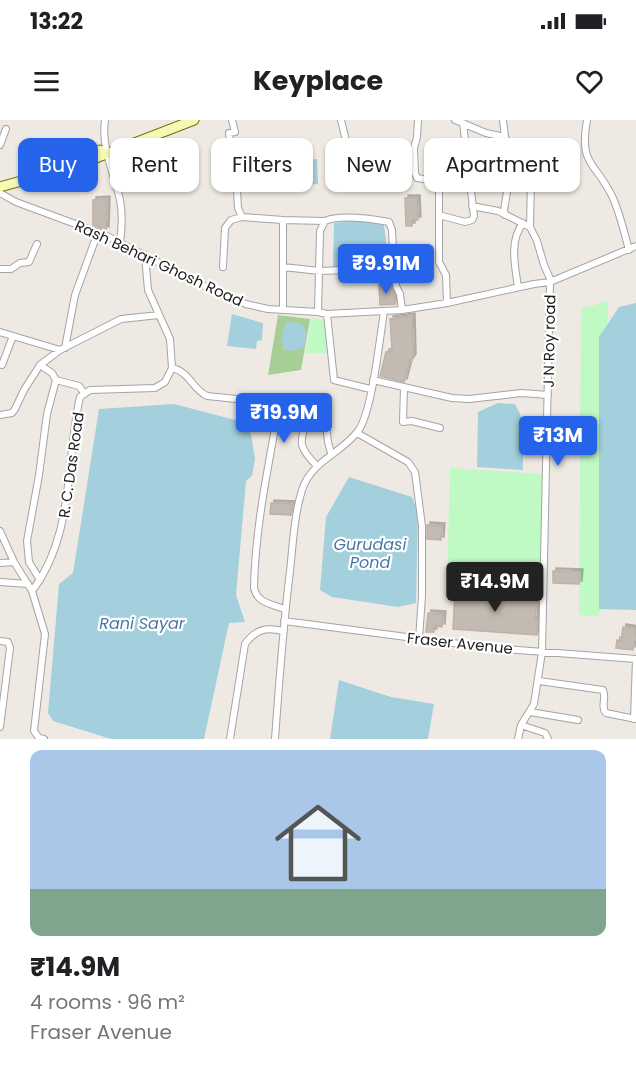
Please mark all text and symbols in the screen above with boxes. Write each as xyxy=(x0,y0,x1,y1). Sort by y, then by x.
text: 13:22 xyxy=(30,6,83,37)
text: Keyplace xyxy=(253,62,383,99)
icon: menu xyxy=(30,65,63,98)
icon: heart xyxy=(573,65,606,98)
chip: Buy xyxy=(18,138,98,192)
chip: Rent xyxy=(110,138,199,192)
chip: Filters xyxy=(211,138,313,192)
chip: New xyxy=(325,138,412,192)
chip: Apartment xyxy=(424,138,580,192)
street label: Rash Behari Ghosh Road xyxy=(71,215,247,311)
pin: ₹9.91M xyxy=(337,244,435,295)
text: ₹9.91M xyxy=(352,249,420,277)
street label: J N Roy road xyxy=(538,294,560,388)
pin: ₹19.9M xyxy=(235,393,333,444)
text: ₹19.9M xyxy=(250,398,318,426)
street label: R. C. Das Road xyxy=(53,411,89,519)
pin: ₹13M xyxy=(522,416,594,467)
text: ₹13M xyxy=(533,421,583,449)
water label: Gurudasi Pond xyxy=(334,533,407,574)
pin: ₹14.9M xyxy=(446,562,544,613)
text: ₹14.9M xyxy=(460,567,530,595)
water label: Rani Sayar xyxy=(99,612,186,635)
street label: Fraser Avenue xyxy=(406,627,514,659)
icon: home xyxy=(264,789,372,897)
text: ₹14.9M xyxy=(30,949,120,985)
text: 4 rooms · 96 m² xyxy=(30,988,185,1016)
text: Fraser Avenue xyxy=(30,1018,172,1046)

